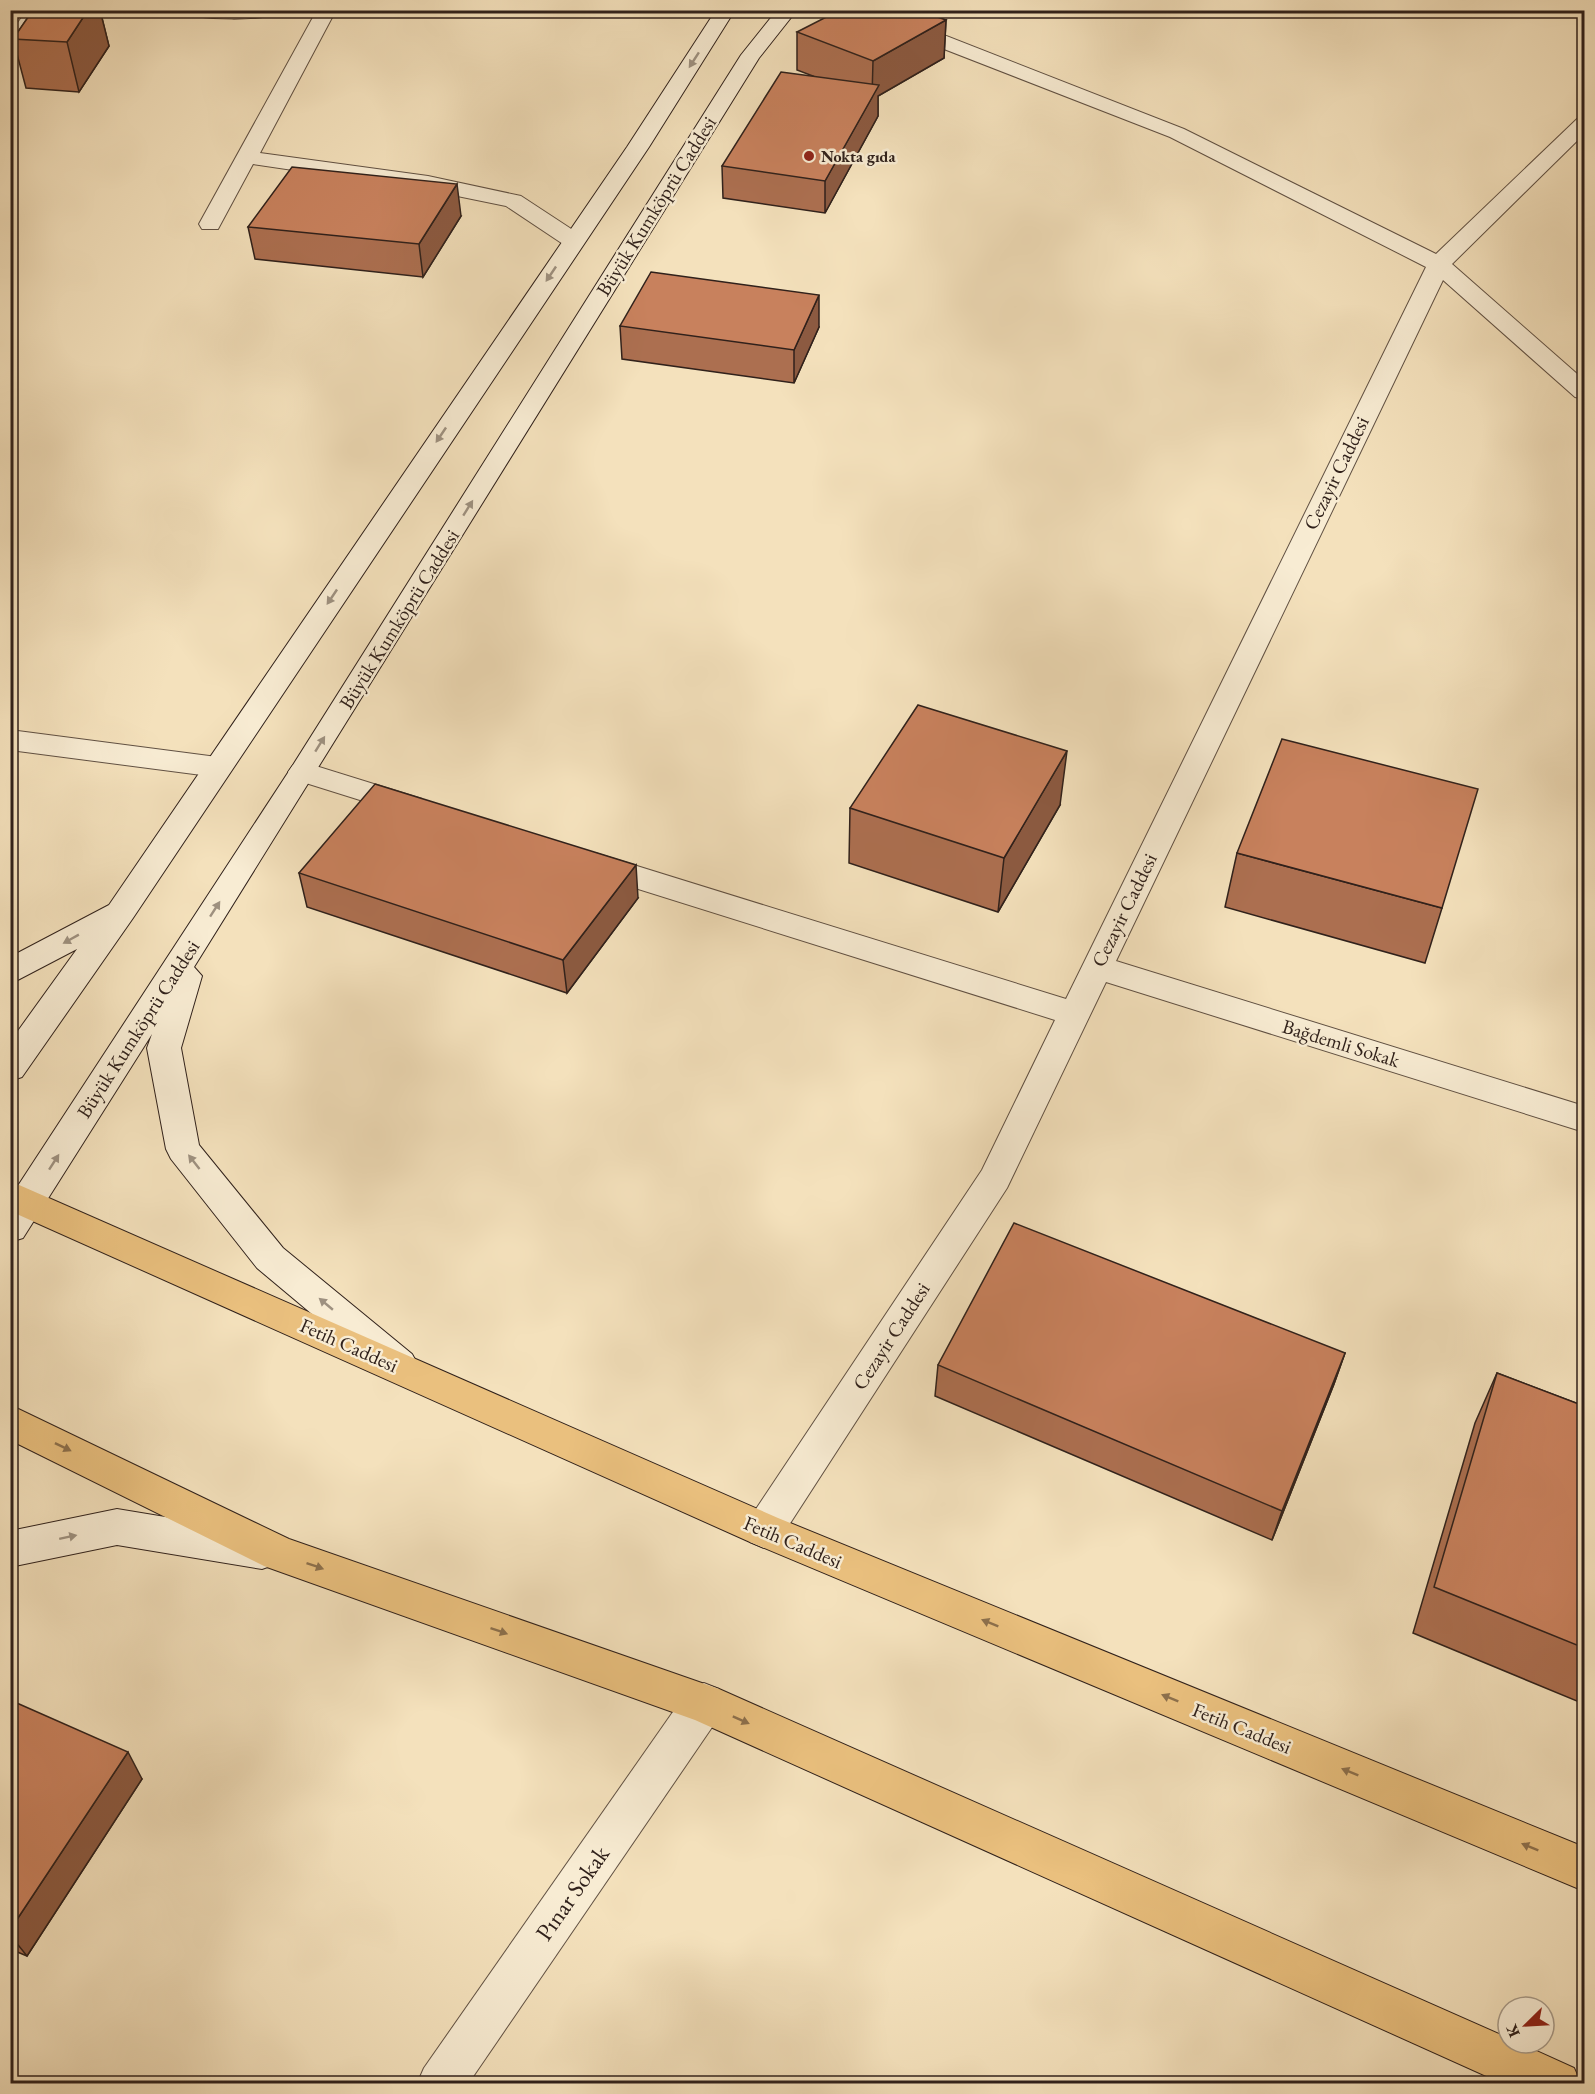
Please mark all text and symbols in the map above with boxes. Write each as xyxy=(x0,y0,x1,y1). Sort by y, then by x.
one-way arrow xyxy=(689,51,700,68)
street label: Büyük Kumköprü Caddesi xyxy=(590,111,722,301)
place label: Nokta gıda xyxy=(821,146,896,167)
marker: Nokta gıda xyxy=(802,149,816,163)
one-way arrow xyxy=(545,266,557,282)
street label: Cezayir Caddesi xyxy=(1297,412,1375,534)
one-way arrow xyxy=(435,427,447,443)
one-way arrow xyxy=(462,500,473,516)
street label: Büyük Kumköprü Caddesi xyxy=(333,524,465,714)
one-way arrow xyxy=(327,589,338,605)
one-way arrow xyxy=(315,736,326,753)
street label: Cezayir Caddesi xyxy=(1085,849,1163,971)
one-way arrow xyxy=(210,901,221,917)
one-way arrow xyxy=(62,933,79,943)
street label: Büyük Kumköprü Caddesi xyxy=(71,935,205,1123)
street label: Bağdemli Sokak xyxy=(1279,1013,1403,1073)
one-way arrow xyxy=(48,1153,59,1170)
one-way arrow xyxy=(187,1154,200,1170)
street label: Cezayir Caddesi xyxy=(847,1277,936,1395)
one-way arrow xyxy=(318,1298,334,1311)
street label: Fetih Caddesi xyxy=(296,1312,402,1378)
one-way arrow xyxy=(54,1442,72,1452)
street label: Fetih Caddesi xyxy=(740,1510,846,1574)
one-way arrow xyxy=(58,1532,77,1542)
one-way arrow xyxy=(306,1562,324,1572)
one-way arrow xyxy=(980,1618,998,1628)
one-way arrow xyxy=(490,1626,508,1636)
one-way arrow xyxy=(1161,1693,1179,1702)
street label: Fetih Caddesi xyxy=(1189,1696,1295,1760)
one-way arrow xyxy=(733,1715,750,1724)
one-way arrow xyxy=(1341,1767,1359,1776)
street label: Pınar Sokak xyxy=(528,1839,616,1947)
one-way arrow xyxy=(1521,1842,1539,1852)
north arrow xyxy=(1496,1995,1556,2055)
text: K xyxy=(1500,2020,1525,2041)

